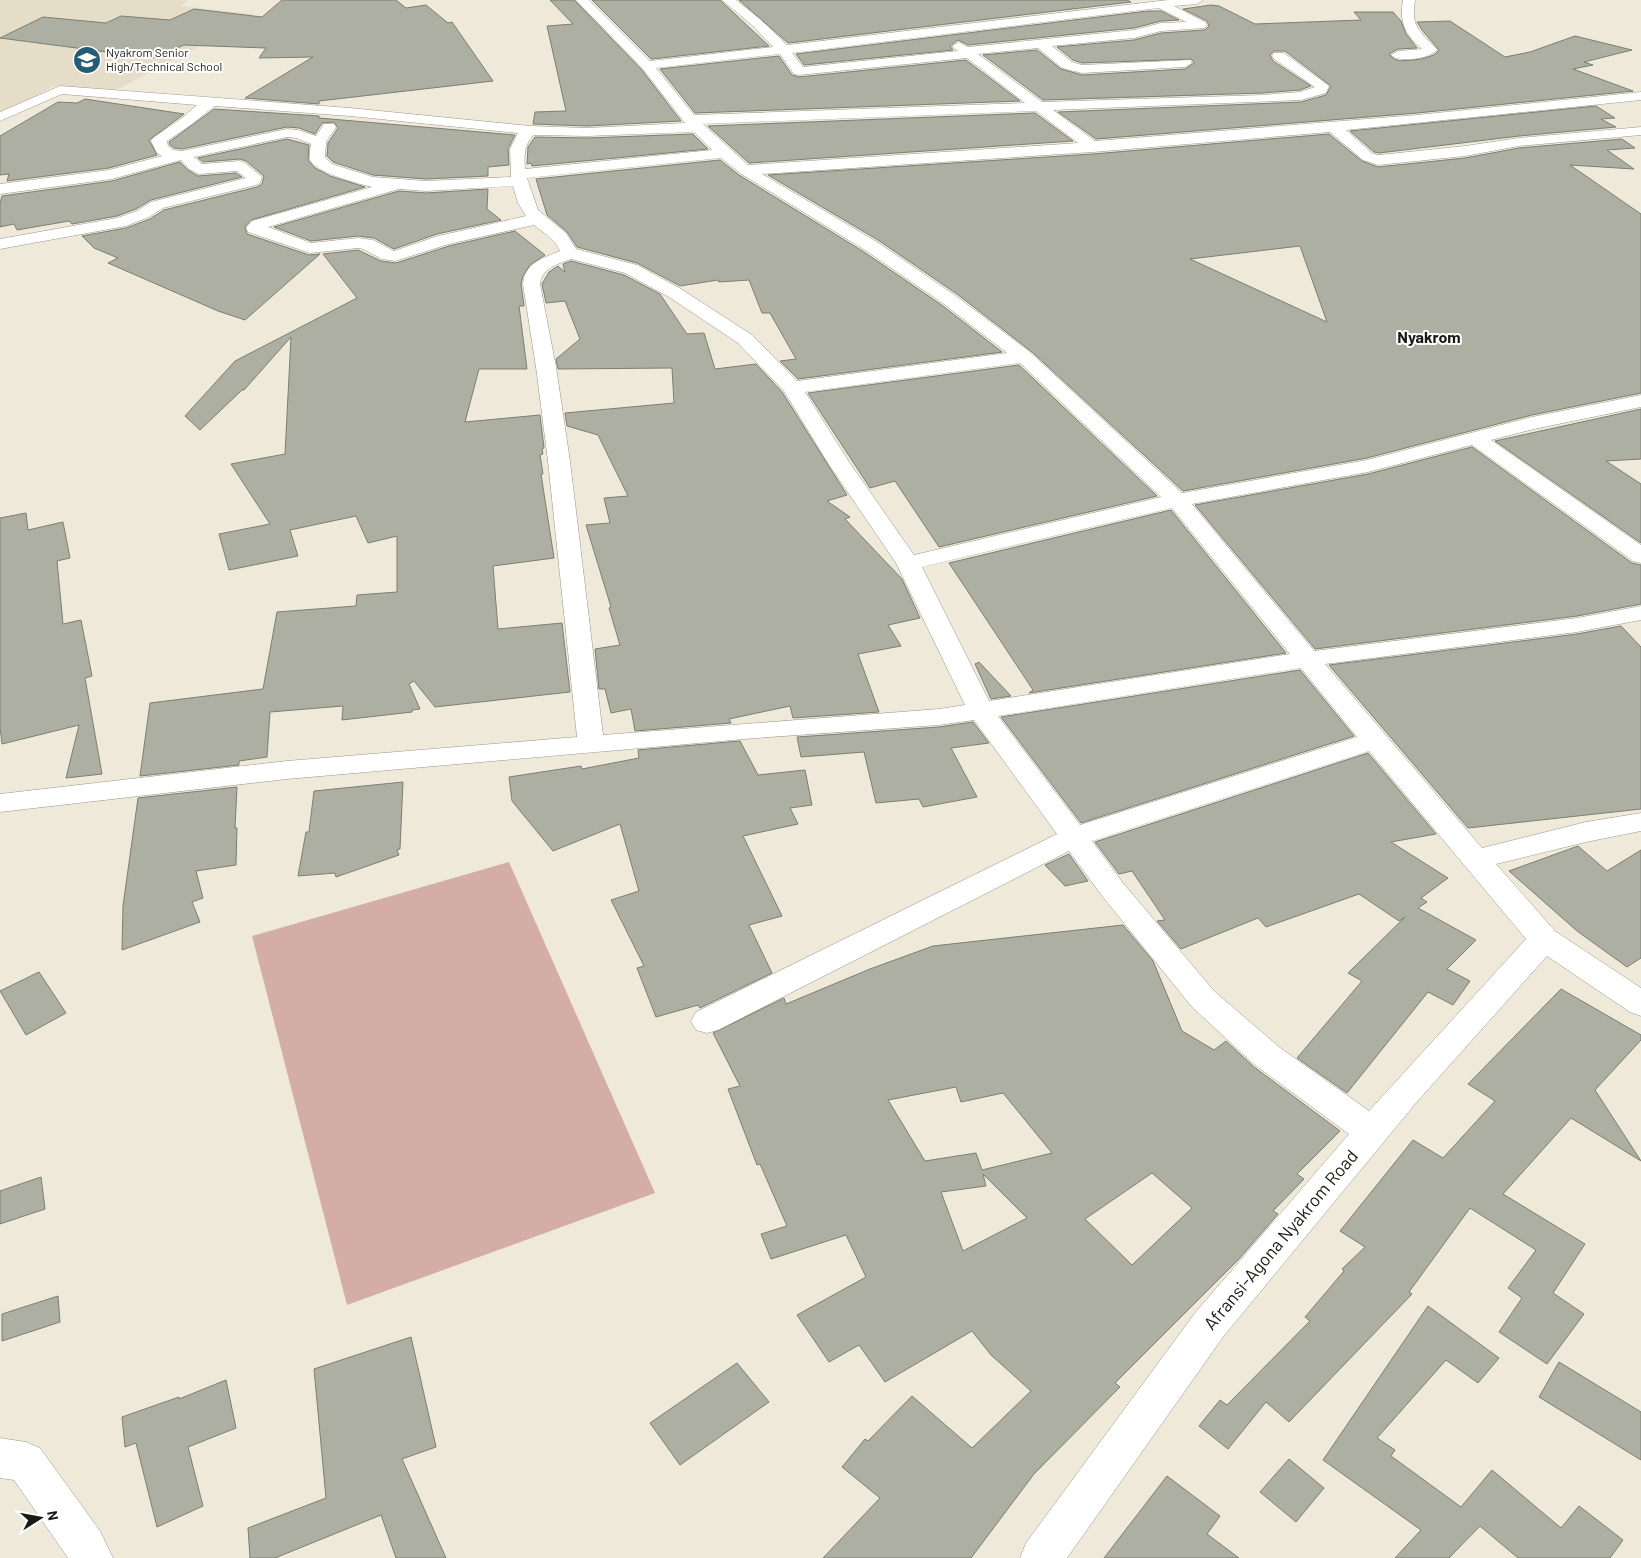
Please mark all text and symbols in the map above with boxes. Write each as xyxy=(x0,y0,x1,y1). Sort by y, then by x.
school or university icon: Nyakrom Senior High/Technical School xyxy=(72,45,102,75)
place label: Nyakrom Senior High/Technical School xyxy=(106,45,222,73)
district label: Nyakrom xyxy=(1397,327,1461,346)
street label: Afransi-Agona Nyakrom Road xyxy=(1198,1145,1362,1334)
north arrow xyxy=(15,1493,65,1543)
text: N xyxy=(44,1509,62,1522)

